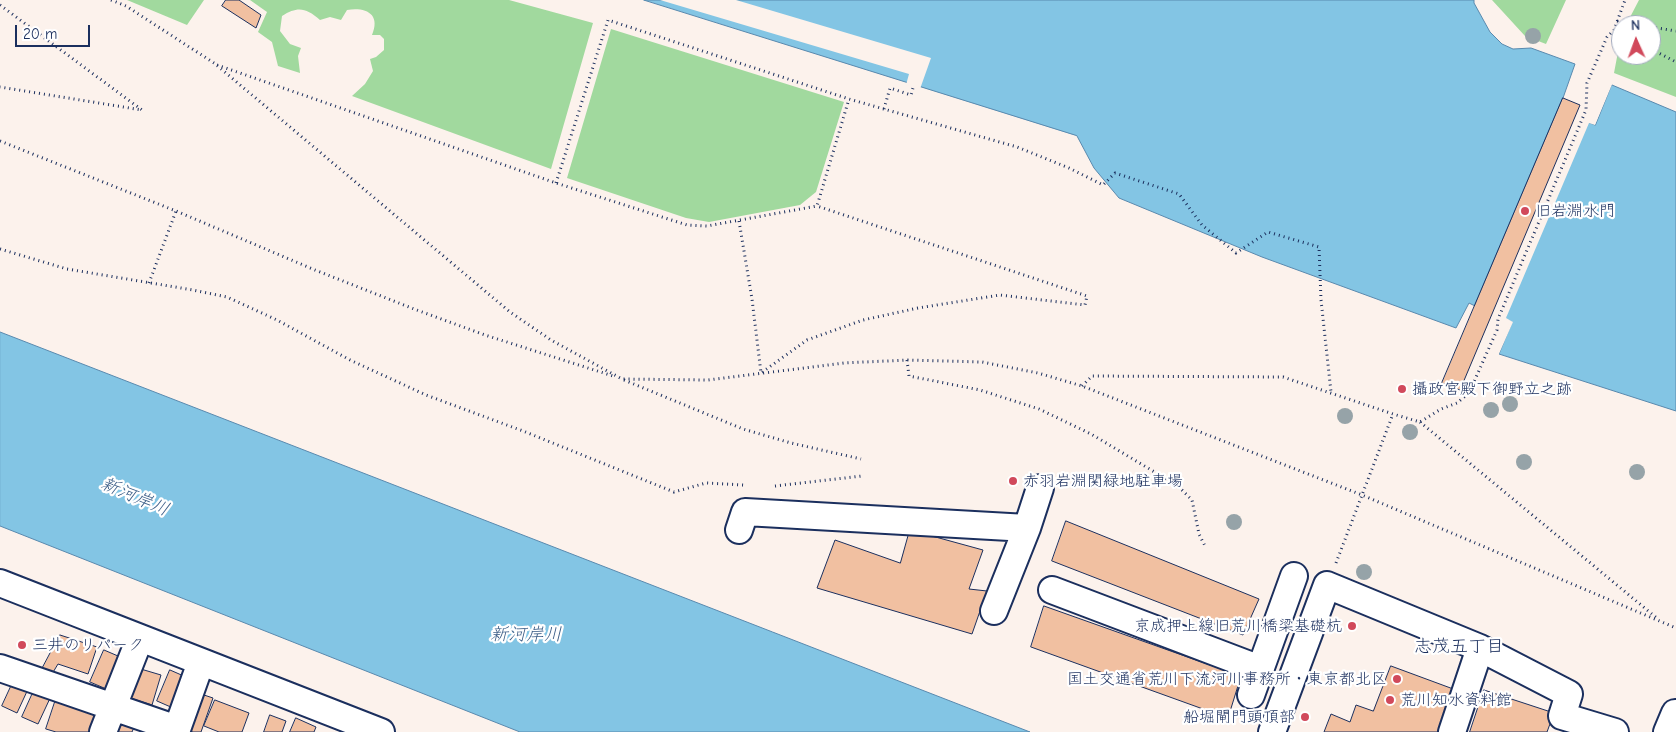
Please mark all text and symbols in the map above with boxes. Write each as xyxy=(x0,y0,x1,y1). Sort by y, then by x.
scale bar xyxy=(18,15,92,47)
north arrow xyxy=(1611,15,1661,65)
text: N xyxy=(1631,17,1640,34)
text: 20 m xyxy=(23,25,57,43)
place label: 旧岩淵水門 xyxy=(1535,201,1615,221)
marker: 旧岩淵水門 xyxy=(1519,205,1531,217)
place label: 攝政宮殿下御野立之跡 xyxy=(1412,379,1572,399)
marker: 攝政宮殿下御野立之跡 xyxy=(1396,383,1408,395)
place label: 赤羽岩淵関緑地駐車場 xyxy=(1023,471,1183,491)
water label: 新河岸川 xyxy=(98,473,172,521)
marker: 赤羽岩淵関緑地駐車場 xyxy=(1007,475,1019,487)
place label: 京成押上線旧荒川橋梁基礎杭 xyxy=(1134,616,1342,636)
marker: 京成押上線旧荒川橋梁基礎杭 xyxy=(1346,620,1358,632)
water label: 新河岸川 xyxy=(490,624,562,646)
place label: 三井のリパーク xyxy=(32,635,144,655)
district label: 志茂五丁目 xyxy=(1414,636,1504,658)
marker: 三井のリパーク xyxy=(16,639,28,651)
place label: 国土交通省荒川下流河川事務所・東京都北区 xyxy=(1067,669,1387,689)
marker: 国土交通省荒川下流河川事務所・東京都北区 xyxy=(1391,673,1403,685)
place label: 荒川知水資料館 xyxy=(1400,690,1512,710)
marker: 荒川知水資料館 xyxy=(1384,694,1396,706)
place label: 船堀閘門頭頂部 xyxy=(1183,707,1295,727)
marker: 船堀閘門頭頂部 xyxy=(1299,711,1311,723)

